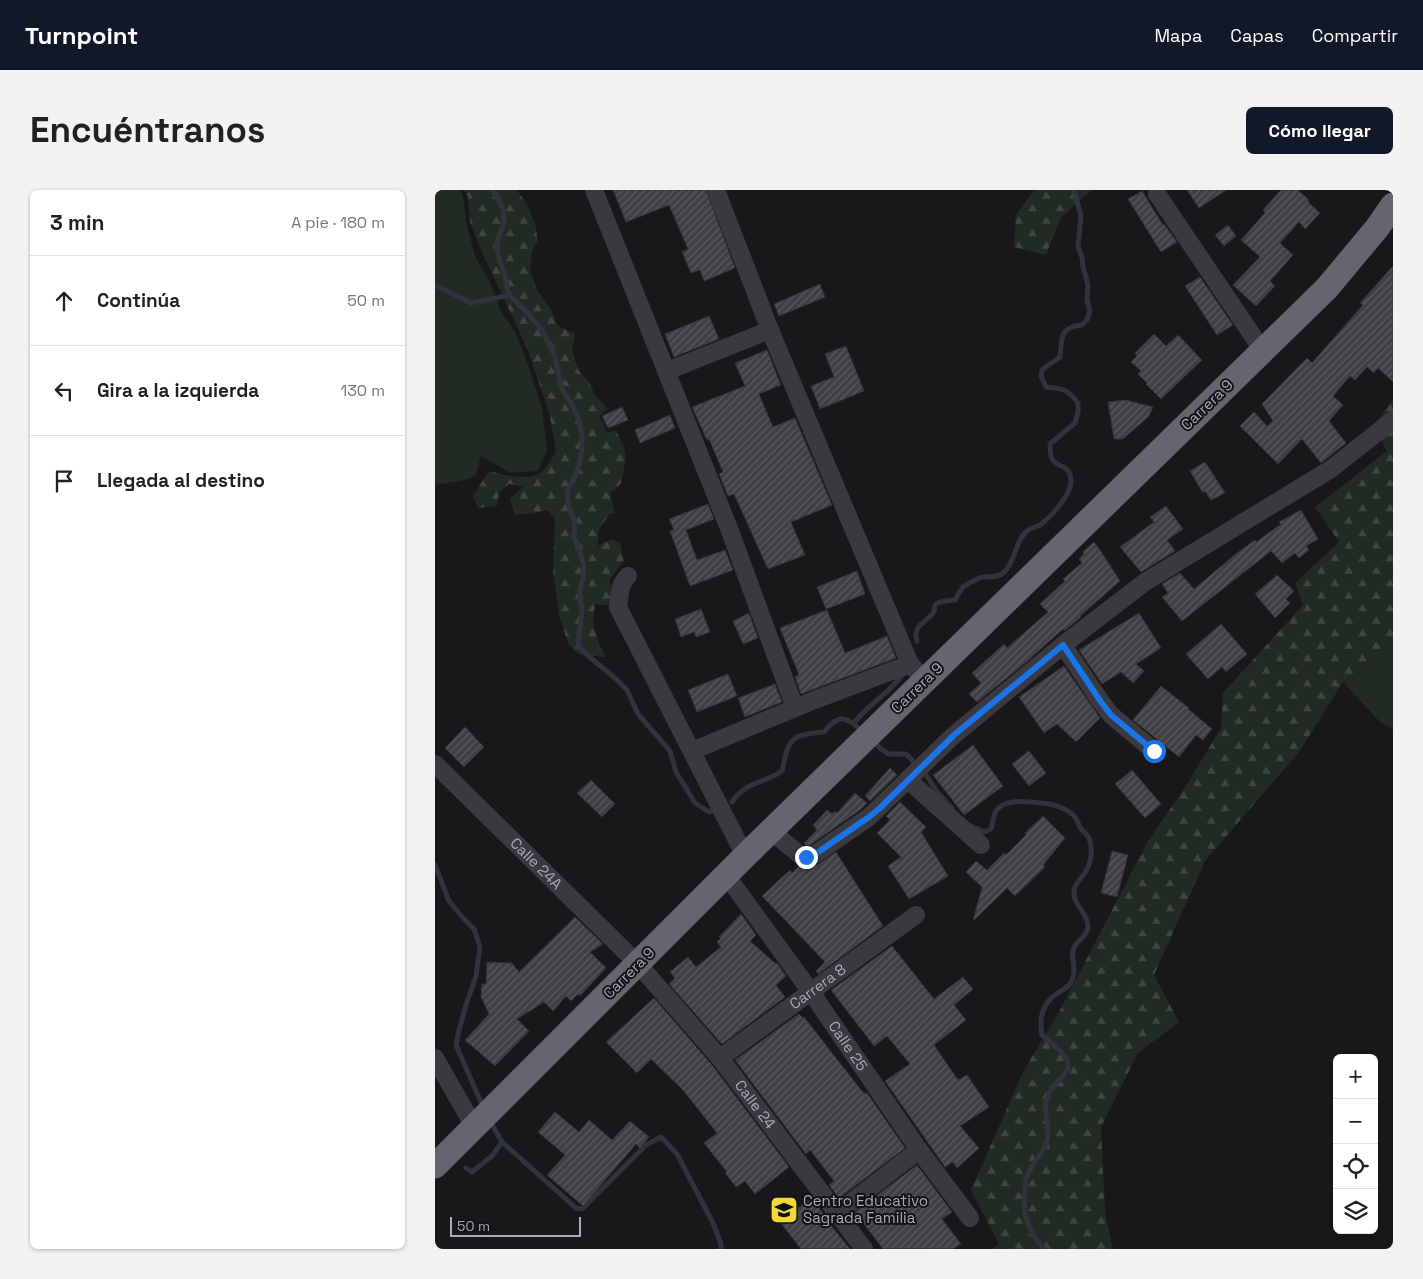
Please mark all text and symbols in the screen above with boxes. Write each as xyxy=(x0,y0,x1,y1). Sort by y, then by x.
text: Turnpoint xyxy=(25,20,138,51)
text: Mapa xyxy=(1154,24,1202,47)
text: Capas xyxy=(1230,24,1284,47)
text: Compartir xyxy=(1312,24,1398,47)
button: Cómo llegar xyxy=(1246,107,1393,154)
text: Encuéntranos xyxy=(30,108,265,152)
text: 3 min xyxy=(50,209,105,236)
text: A pie · 180 m xyxy=(291,212,385,233)
icon: ahead xyxy=(50,287,78,315)
text: Continúa xyxy=(97,288,180,313)
text: 50 m xyxy=(347,290,385,311)
street label: Carrera 9 xyxy=(1177,375,1237,434)
icon: left xyxy=(50,377,78,405)
text: Gira a la izquierda xyxy=(97,378,259,403)
text: 130 m xyxy=(341,380,385,401)
icon: arrive xyxy=(50,467,78,495)
text: Llegada al destino xyxy=(97,468,265,493)
street label: Carrera 9 xyxy=(887,658,947,717)
route start xyxy=(1143,740,1166,763)
street label: Calle 24A xyxy=(506,833,567,894)
route end xyxy=(795,846,818,869)
street label: Carrera 9 xyxy=(599,943,658,1002)
street label: Carrera 8 xyxy=(785,959,850,1013)
street label: Calle 25 xyxy=(825,1017,872,1074)
map controls xyxy=(1333,1054,1378,1234)
button: + xyxy=(1333,1054,1378,1099)
street label: Calle 24 xyxy=(731,1076,780,1132)
button: − xyxy=(1333,1099,1378,1144)
button: locate xyxy=(1333,1144,1378,1189)
button: layers xyxy=(1333,1189,1378,1234)
place label: Centro Educativo Sagrada Familia xyxy=(803,1191,928,1227)
school or university icon: Centro Educativo Sagrada Familia xyxy=(769,1195,799,1225)
scale bar xyxy=(450,1214,581,1237)
text: 50 m xyxy=(457,1217,490,1235)

